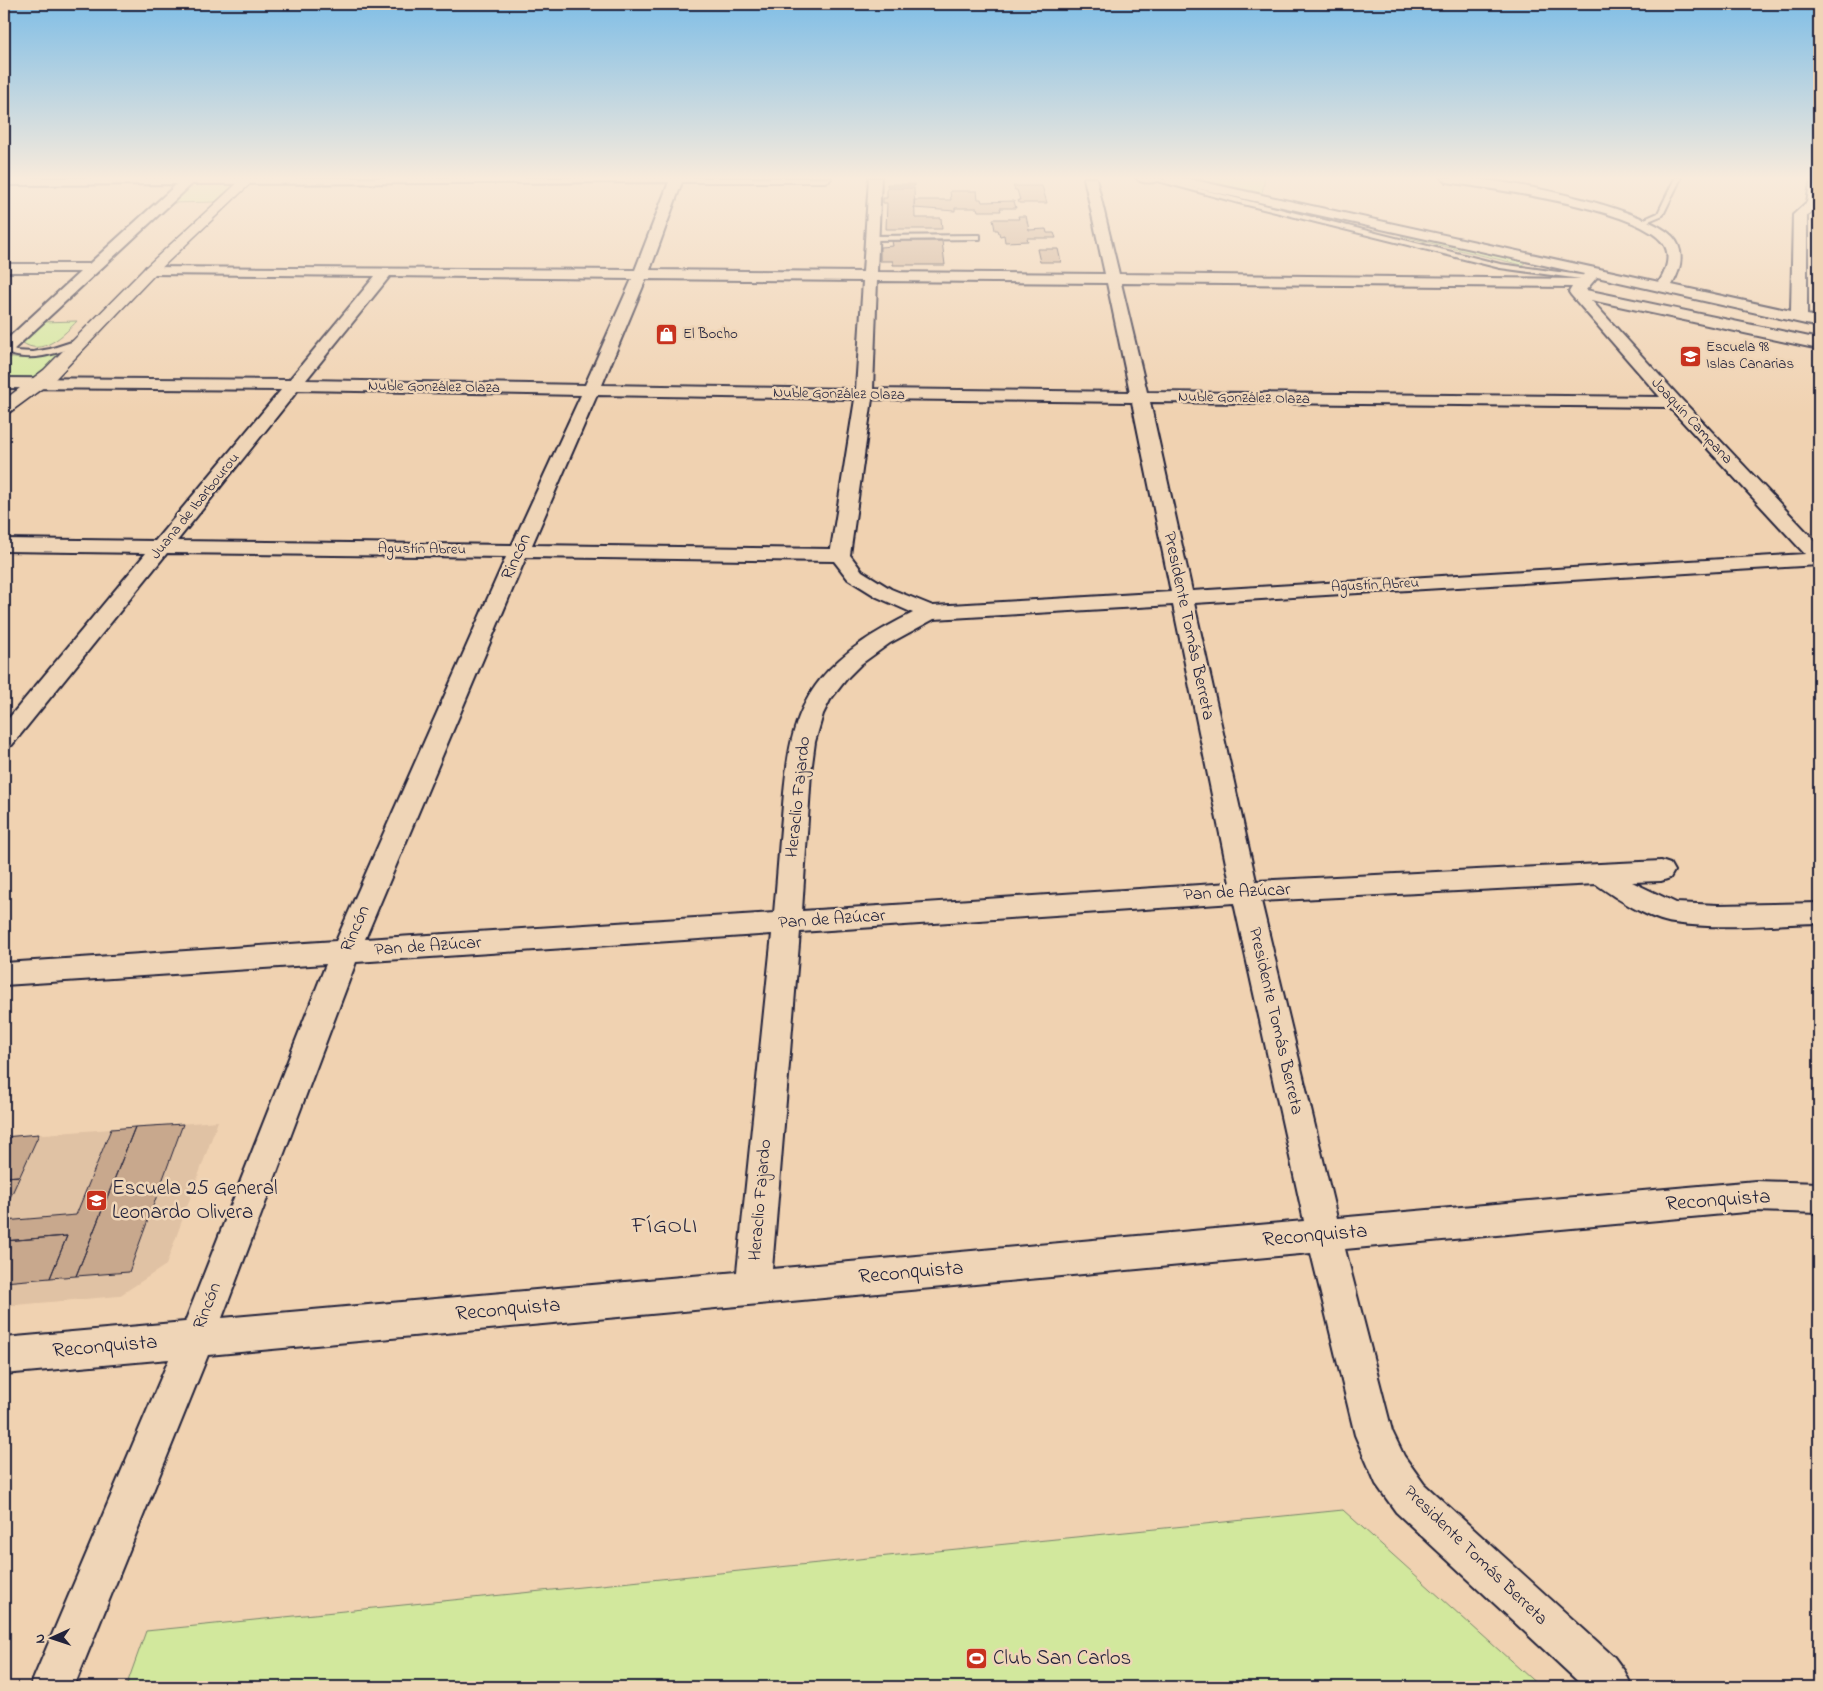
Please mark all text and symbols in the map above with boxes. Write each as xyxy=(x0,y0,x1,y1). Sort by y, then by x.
shop icon: El Bocho xyxy=(655,322,679,346)
place label: El Bocho xyxy=(683,323,738,345)
place label: Escuela 98 Islas Canarias xyxy=(1706,336,1794,375)
school or university icon: Escuela 98 Islas Canarias xyxy=(1678,344,1702,368)
street label: Joaquín Campana xyxy=(1646,373,1738,469)
street label: Nuble González Olaza xyxy=(368,375,500,399)
street label: Nuble González Olaza xyxy=(773,382,905,406)
street label: Nuble González Olaza xyxy=(1178,386,1310,410)
street label: Juana de Ibarbourou xyxy=(145,448,245,564)
street label: Presidente Tomás Berreta xyxy=(1155,529,1221,723)
street label: Rincón xyxy=(495,530,539,584)
street label: Agustín Abreu xyxy=(378,537,466,562)
street label: Agustín Abreu xyxy=(1330,572,1420,599)
street label: Heraclio Fajardo xyxy=(780,735,818,859)
street label: Pan de Azúcar xyxy=(1183,877,1292,909)
street label: Rincón xyxy=(335,902,377,956)
street label: Pan de Azúcar xyxy=(778,903,887,937)
street label: Presidente Tomás Berreta xyxy=(1241,925,1309,1117)
street label: Pan de Azúcar xyxy=(374,930,483,964)
street label: Heraclio Fajardo xyxy=(743,1138,779,1262)
place label: Escuela 25 General Leonardo Olivera xyxy=(112,1174,278,1228)
street label: Reconquista xyxy=(1664,1182,1772,1220)
school or university icon: Escuela 25 General Leonardo Olivera xyxy=(84,1189,108,1213)
district label: FÍGOLI xyxy=(631,1211,698,1243)
street label: Reconquista xyxy=(1261,1216,1369,1256)
street label: Reconquista xyxy=(857,1253,965,1293)
street label: Rincón xyxy=(187,1279,229,1333)
street label: Reconquista xyxy=(454,1290,562,1330)
street label: Reconquista xyxy=(51,1327,159,1367)
street label: Presidente Tomás Berreta xyxy=(1397,1480,1553,1632)
north arrow xyxy=(28,1614,78,1664)
text: N xyxy=(30,1633,51,1644)
place label: Club San Carlos xyxy=(993,1644,1131,1674)
sports icon: Club San Carlos xyxy=(965,1647,989,1671)

